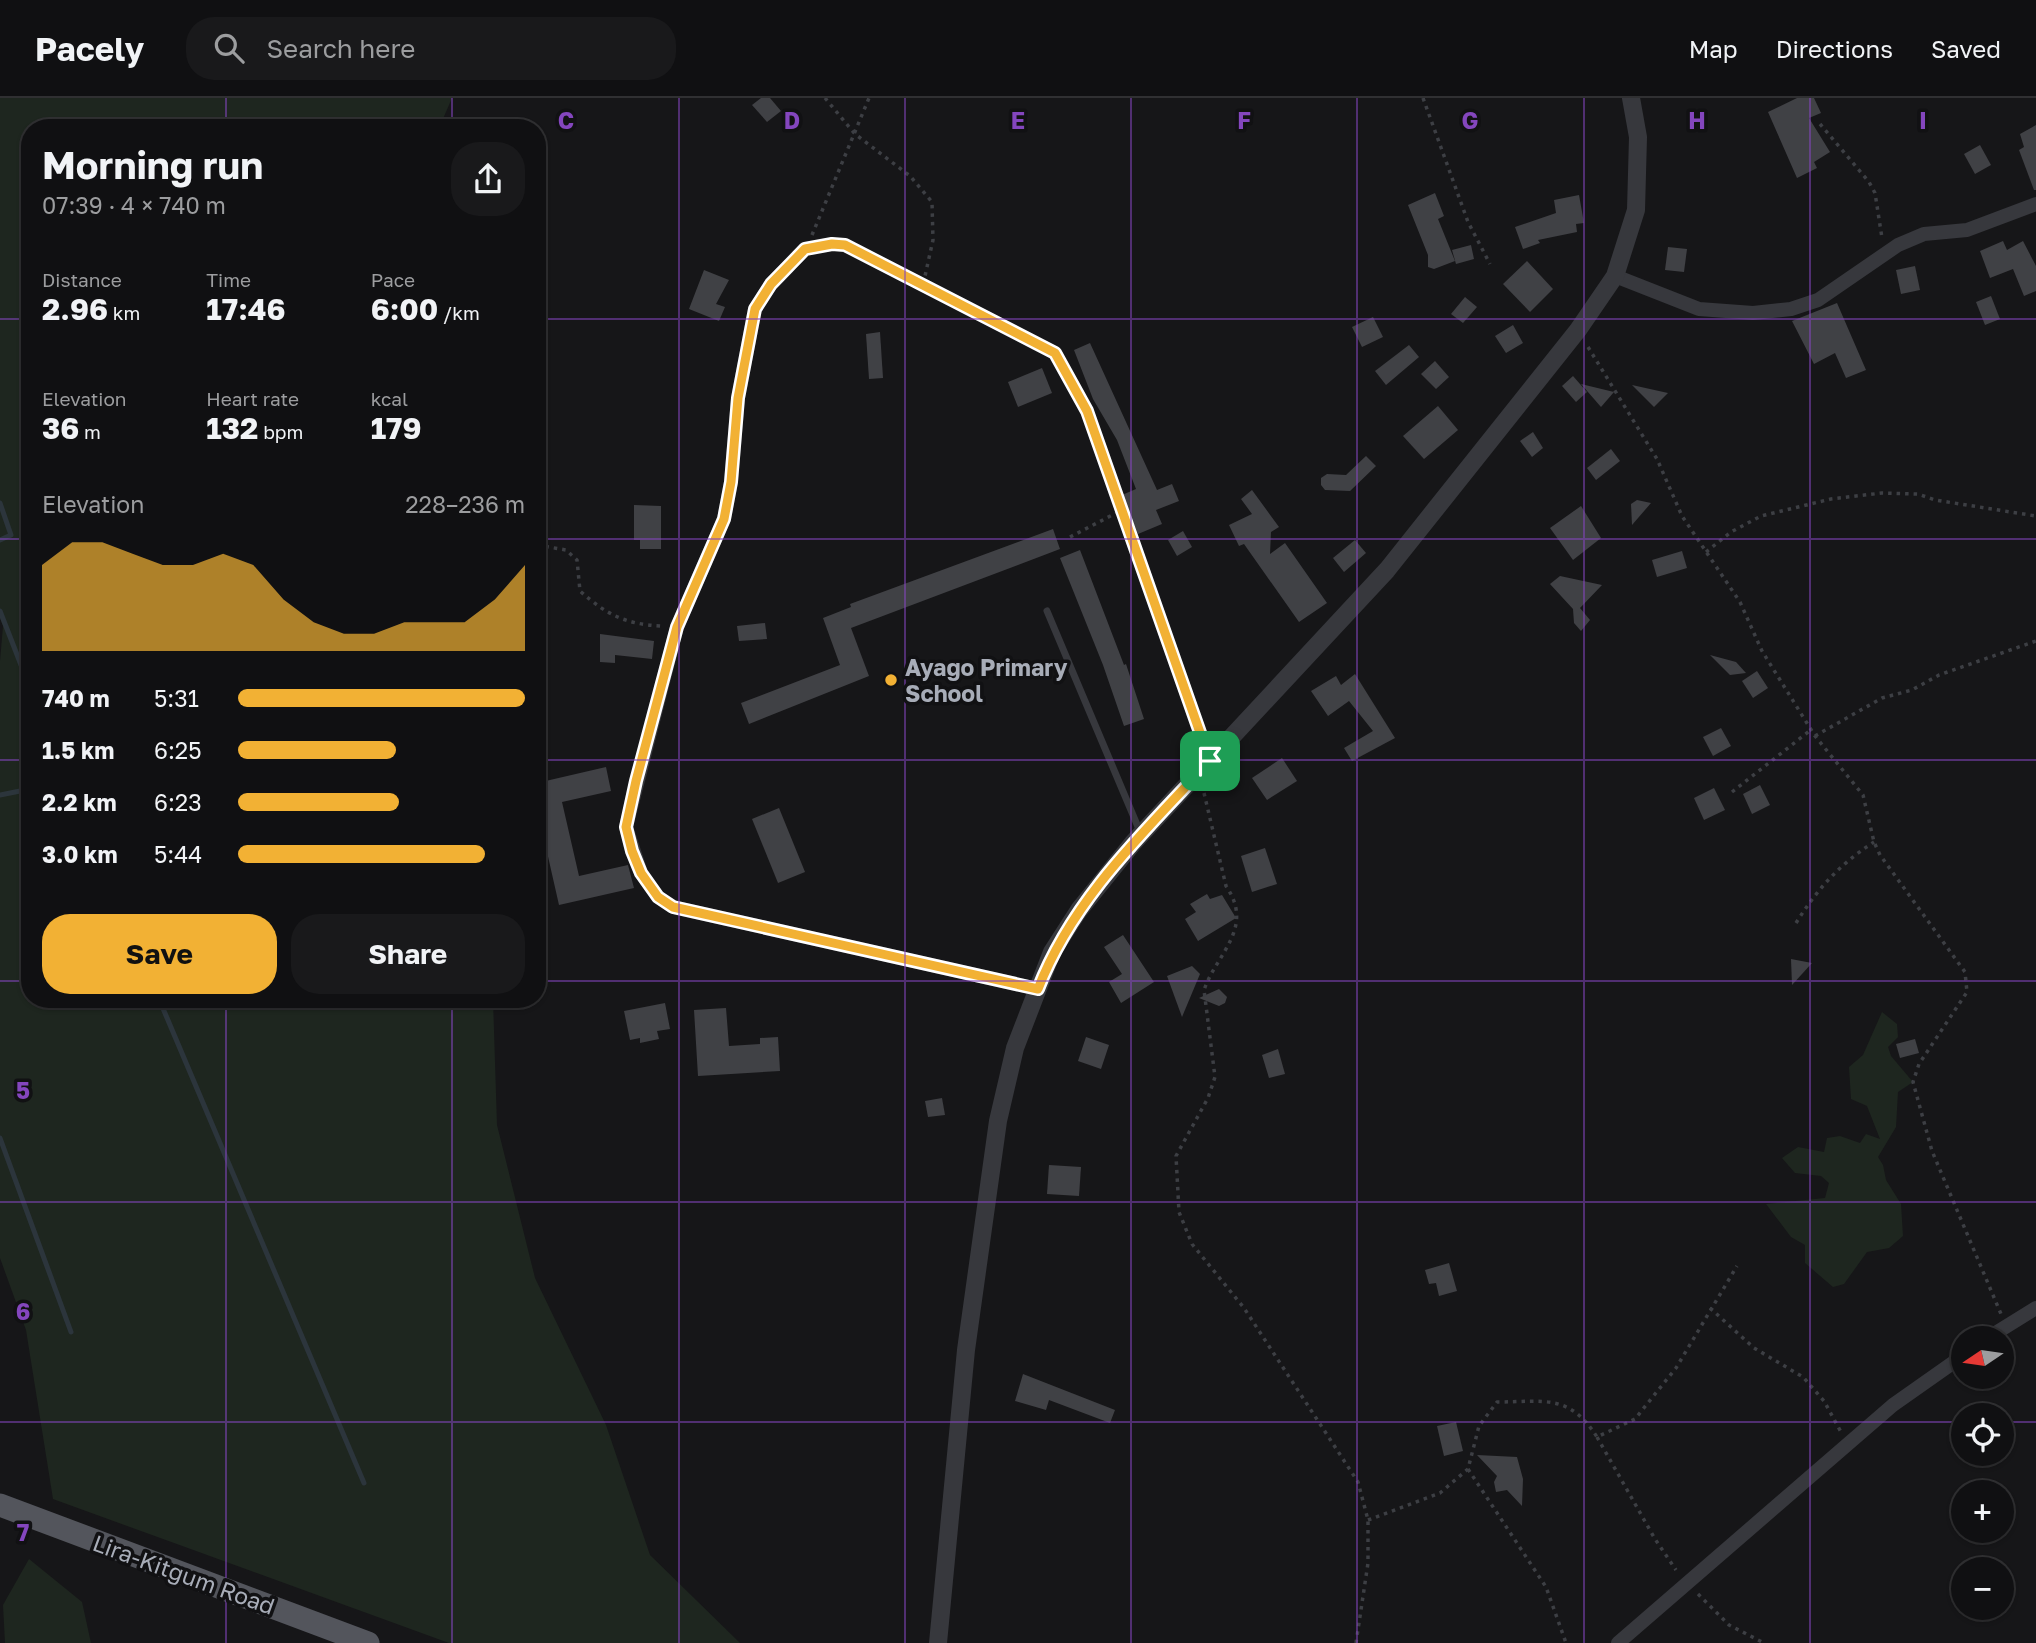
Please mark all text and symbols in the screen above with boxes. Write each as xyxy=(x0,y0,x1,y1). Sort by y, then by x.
search box xyxy=(186,17,676,80)
text: Pacely xyxy=(35,29,144,68)
icon: search xyxy=(210,29,248,67)
text: Search here xyxy=(266,33,415,64)
text: Map xyxy=(1689,34,1738,63)
text: Directions xyxy=(1776,34,1893,63)
text: Saved xyxy=(1931,34,2001,63)
text: C xyxy=(558,106,574,134)
text: D xyxy=(784,106,800,134)
text: E xyxy=(1011,106,1025,134)
text: F xyxy=(1237,106,1251,134)
text: G xyxy=(1462,106,1478,134)
text: H xyxy=(1688,106,1706,134)
text: I xyxy=(1919,106,1927,134)
text: Morning run xyxy=(42,142,263,187)
button: share xyxy=(451,142,525,216)
text: 07:39 · 4 × 740 m xyxy=(42,191,226,219)
text: Distance xyxy=(42,268,122,291)
text: Time xyxy=(206,268,251,291)
text: Pace xyxy=(371,268,415,291)
text: 2.96 xyxy=(42,291,108,327)
text: 17:46 xyxy=(206,291,286,327)
text: 6:00 xyxy=(371,291,438,327)
text: km xyxy=(108,301,140,324)
text: /km xyxy=(438,301,480,324)
text: Elevation xyxy=(42,387,127,410)
text: Heart rate xyxy=(206,387,299,410)
text: kcal xyxy=(371,387,408,410)
text: 36 xyxy=(42,410,79,446)
text: 132 xyxy=(206,410,258,446)
text: 179 xyxy=(371,410,422,446)
text: m xyxy=(79,420,101,443)
text: bpm xyxy=(258,420,303,443)
text: Elevation xyxy=(42,490,144,518)
text: 228–236 m xyxy=(405,490,525,518)
place label: Ayago Primary School xyxy=(905,653,1068,707)
marker: Ayago Primary School xyxy=(883,672,899,688)
text: 740 m xyxy=(42,684,110,712)
text: 5:31 xyxy=(154,684,199,712)
pin xyxy=(1180,731,1240,791)
text: 1.5 km xyxy=(42,736,114,764)
text: 6:25 xyxy=(154,736,202,764)
icon: arrive xyxy=(1191,742,1229,780)
text: 2.2 km xyxy=(42,788,117,816)
text: 6:23 xyxy=(154,788,202,816)
text: 3.0 km xyxy=(42,840,118,868)
text: 5:44 xyxy=(154,840,202,868)
button: Save xyxy=(42,914,277,994)
button: Share xyxy=(291,914,525,994)
text: 5 xyxy=(16,1076,30,1104)
text: 6 xyxy=(16,1297,30,1325)
north arrow xyxy=(1951,1326,2014,1390)
map controls xyxy=(1951,1326,2014,1620)
button: locate xyxy=(1951,1403,2014,1466)
button: + xyxy=(1951,1480,2014,1543)
text: 7 xyxy=(17,1518,29,1546)
street label: Lira-Kitgum Road xyxy=(89,1528,279,1620)
button: − xyxy=(1951,1557,2014,1620)

